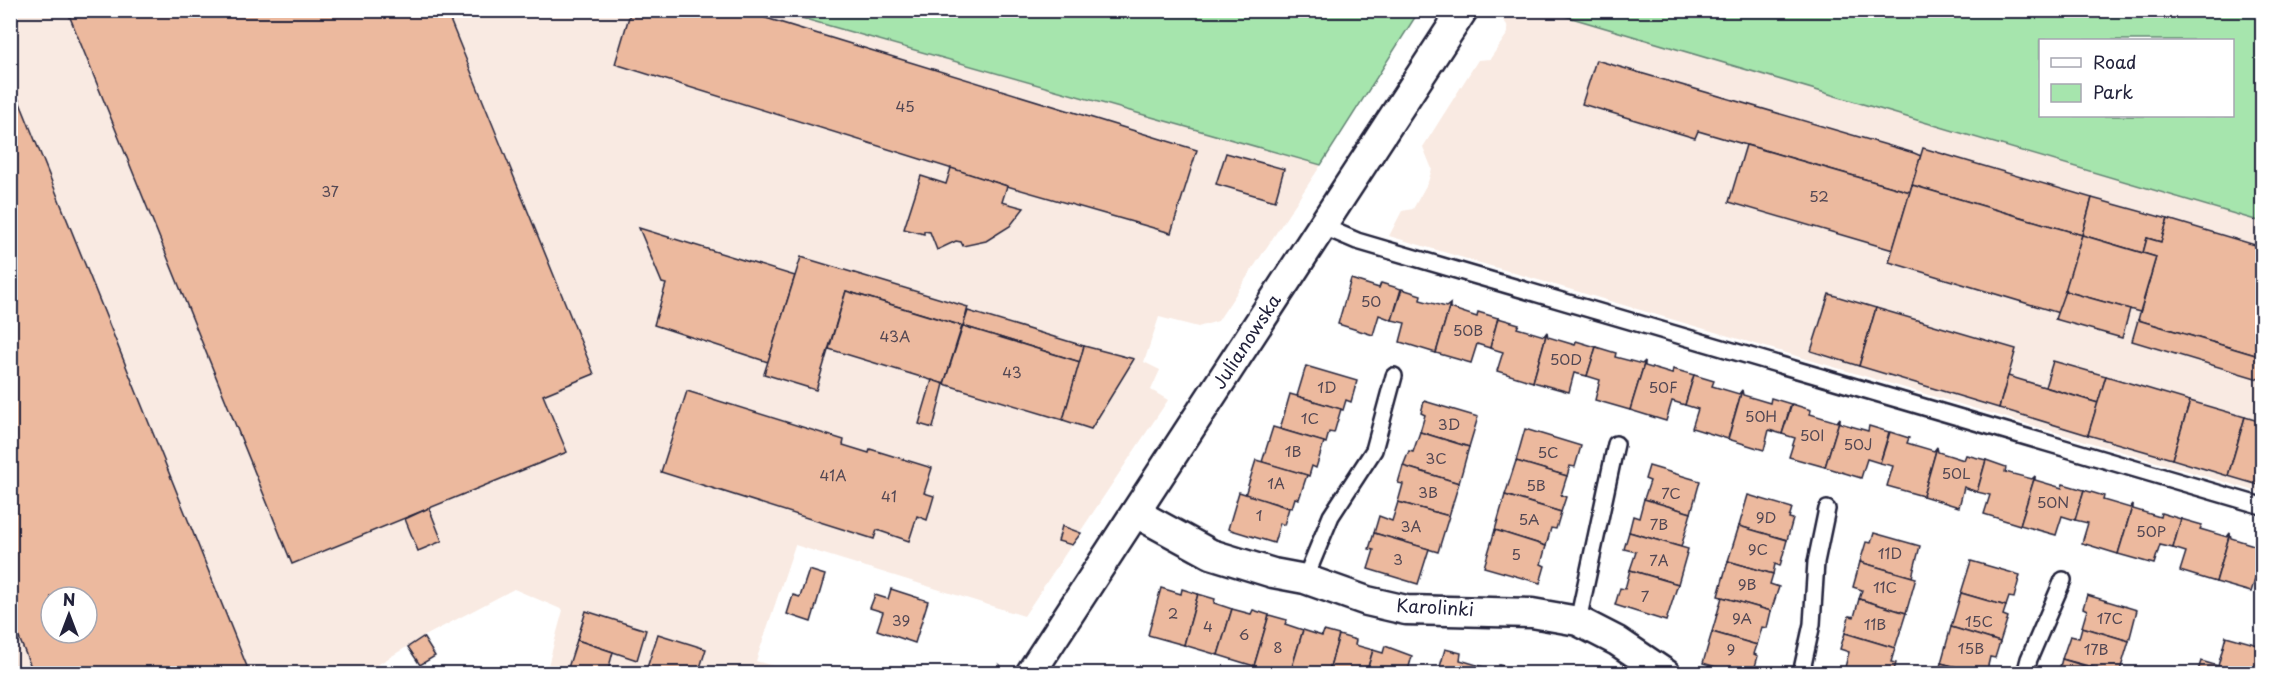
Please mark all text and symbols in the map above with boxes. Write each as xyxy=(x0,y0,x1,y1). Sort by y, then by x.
legend xyxy=(2039,39,2234,117)
text: Road xyxy=(2093,48,2137,75)
text: Park xyxy=(2093,78,2133,105)
house number: 45 xyxy=(895,94,915,117)
house number: 37 xyxy=(321,179,339,202)
house number: 52 xyxy=(1809,184,1829,207)
street label: Julianowska xyxy=(1205,288,1287,394)
house number: 50 xyxy=(1361,289,1381,312)
house number: 50B xyxy=(1453,318,1483,341)
house number: 43A xyxy=(880,324,910,347)
house number: 50D xyxy=(1550,347,1582,370)
house number: 43 xyxy=(1002,360,1022,383)
house number: 1D xyxy=(1317,375,1337,398)
house number: 50F xyxy=(1648,375,1678,398)
house number: 50H xyxy=(1745,404,1777,427)
house number: 1C xyxy=(1301,406,1319,429)
house number: 3D xyxy=(1438,412,1460,435)
house number: 50I xyxy=(1800,423,1824,446)
house number: 50J xyxy=(1843,432,1873,455)
house number: 1B xyxy=(1285,439,1301,462)
house number: 5C xyxy=(1537,440,1559,463)
house number: 3C xyxy=(1425,446,1447,469)
house number: 50L xyxy=(1941,461,1971,484)
house number: 41A xyxy=(819,463,847,486)
house number: 1A xyxy=(1267,471,1285,494)
house number: 5B xyxy=(1526,473,1546,496)
house number: 3B xyxy=(1418,480,1438,503)
house number: 7C xyxy=(1661,481,1681,504)
house number: 41 xyxy=(881,484,897,507)
house number: 50N xyxy=(2037,490,2069,513)
house number: 1 xyxy=(1256,503,1262,526)
house number: 9D xyxy=(1756,505,1776,528)
house number: 5A xyxy=(1518,507,1540,530)
house number: 7B xyxy=(1650,512,1668,535)
house number: 3A xyxy=(1401,514,1422,537)
house number: 50P xyxy=(2136,519,2166,542)
house number: 9C xyxy=(1748,537,1768,560)
house number: 11D xyxy=(1878,541,1902,564)
house number: 5 xyxy=(1511,542,1521,565)
house number: 3 xyxy=(1393,547,1403,570)
house number: 7A xyxy=(1649,548,1669,571)
house number: 9B xyxy=(1738,572,1756,595)
house number: 11C xyxy=(1873,575,1897,598)
house number: 7 xyxy=(1641,584,1650,607)
north arrow xyxy=(39,585,99,645)
text: N xyxy=(63,587,75,611)
street label: Karolinki xyxy=(1396,591,1475,622)
house number: 2 xyxy=(1168,601,1178,624)
house number: 9A xyxy=(1732,606,1752,629)
house number: 17C xyxy=(2097,606,2123,629)
house number: 39 xyxy=(892,608,910,631)
house number: 15C xyxy=(1965,609,1993,632)
house number: 11B xyxy=(1864,612,1886,635)
house number: 4 xyxy=(1203,614,1213,637)
house number: 6 xyxy=(1239,622,1249,645)
house number: 8 xyxy=(1273,635,1283,658)
house number: 15B xyxy=(1958,636,1984,659)
house number: 9 xyxy=(1727,637,1735,660)
house number: 17B xyxy=(2084,637,2108,660)

